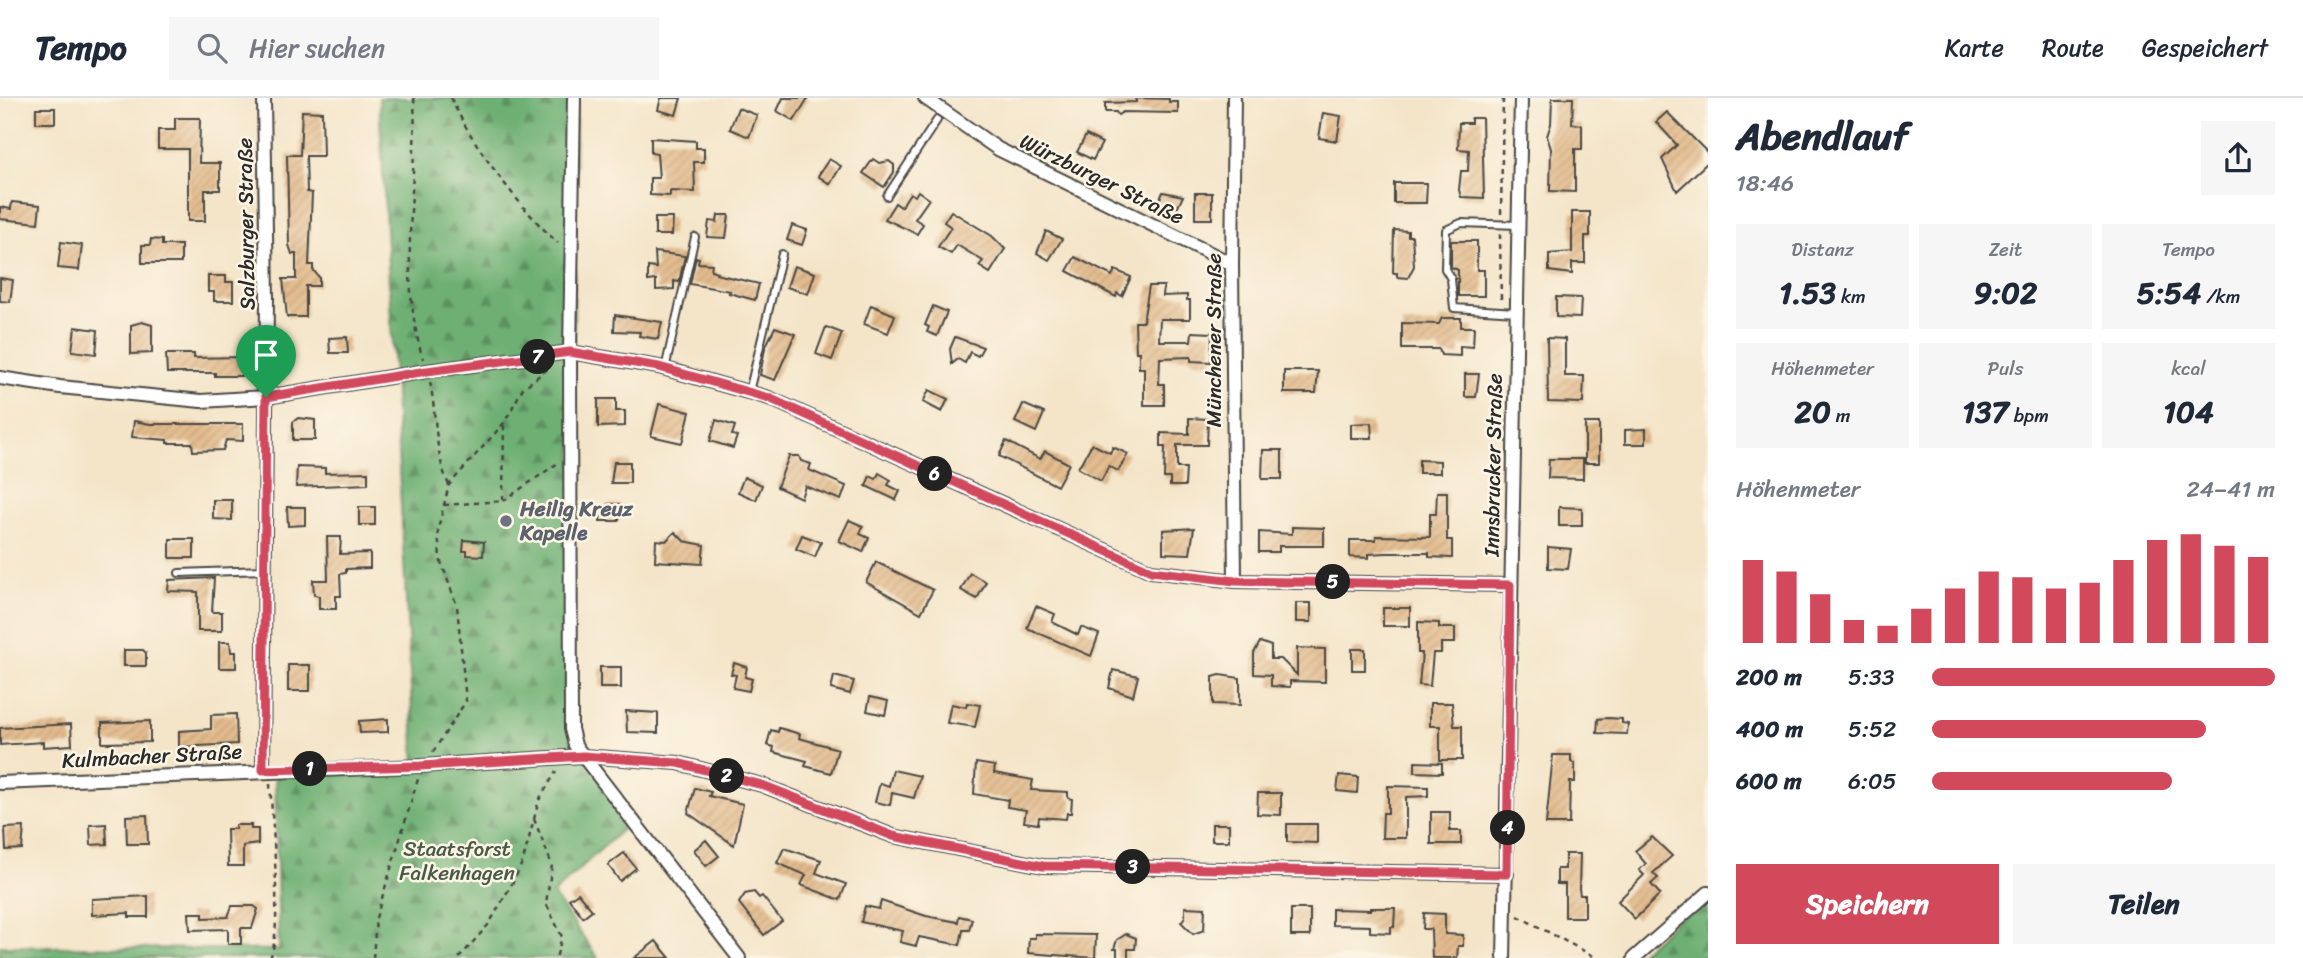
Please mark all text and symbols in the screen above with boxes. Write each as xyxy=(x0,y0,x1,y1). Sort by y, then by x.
search box xyxy=(169,17,659,80)
text: Tempo xyxy=(35,19,127,77)
text: Hier suchen xyxy=(249,25,385,71)
text: Karte xyxy=(1945,27,2004,69)
text: Route xyxy=(2042,27,2104,69)
text: Gespeichert xyxy=(2142,27,2268,69)
icon: search xyxy=(193,29,231,67)
text: Abendlauf xyxy=(1736,103,1909,170)
button: share xyxy=(2201,121,2275,195)
street label: Würzburger Straße xyxy=(1013,123,1191,235)
street label: Salzburger Straße xyxy=(225,137,267,311)
text: 18:46 xyxy=(1736,163,1794,204)
text: Distanz xyxy=(1791,233,1854,266)
text: Zeit xyxy=(1989,233,2022,266)
text: Tempo xyxy=(2162,233,2215,266)
street label: Münchener Straße xyxy=(1195,253,1233,427)
text: 1.53 xyxy=(1779,266,1836,320)
text: 9:02 xyxy=(1974,266,2037,320)
text: 5:54 xyxy=(2137,266,2201,320)
text: km xyxy=(1836,280,1866,313)
text: /km xyxy=(2201,280,2240,313)
pin xyxy=(236,325,296,397)
icon: arrive xyxy=(247,336,285,374)
pin: 7 xyxy=(520,340,556,374)
text: 7 xyxy=(532,340,543,373)
text: Höhenmeter xyxy=(1771,352,1874,385)
text: Puls xyxy=(1988,352,2023,385)
text: kcal xyxy=(2171,352,2206,385)
street label: Innsbrucker Straße xyxy=(1472,373,1514,558)
text: 20 xyxy=(1795,385,1831,439)
text: 137 xyxy=(1962,385,2009,439)
text: 104 xyxy=(2163,385,2214,439)
text: m xyxy=(1831,399,1850,432)
text: bpm xyxy=(2009,399,2049,432)
pin: 6 xyxy=(918,456,953,492)
text: 6 xyxy=(929,457,940,490)
text: Höhenmeter xyxy=(1736,469,1860,510)
text: 24–41 m xyxy=(2186,469,2275,510)
place label: Heilig Kreuz Kapelle xyxy=(519,490,634,552)
marker: Heilig Kreuz Kapelle xyxy=(498,513,514,529)
pin: 5 xyxy=(1316,564,1350,600)
text: 5 xyxy=(1327,565,1338,598)
text: 200 m xyxy=(1736,657,1802,698)
text: 5:33 xyxy=(1848,657,1894,698)
text: 400 m xyxy=(1736,709,1803,750)
text: 5:52 xyxy=(1848,709,1896,750)
street label: Kulmbacher Straße xyxy=(61,732,243,780)
pin: 1 xyxy=(292,752,328,786)
text: 1 xyxy=(305,752,314,785)
pin: 2 xyxy=(710,758,744,794)
text: 2 xyxy=(721,759,732,792)
text: 600 m xyxy=(1736,761,1802,802)
text: 6:05 xyxy=(1848,761,1897,802)
pin: 4 xyxy=(1490,810,1526,846)
text: 4 xyxy=(1502,811,1513,844)
park label: Staatsforst Falkenhagen xyxy=(399,830,515,892)
pin: 3 xyxy=(1116,850,1150,884)
text: 3 xyxy=(1127,850,1138,883)
button: Speichern xyxy=(1736,864,1999,944)
button: Teilen xyxy=(2013,864,2275,944)

